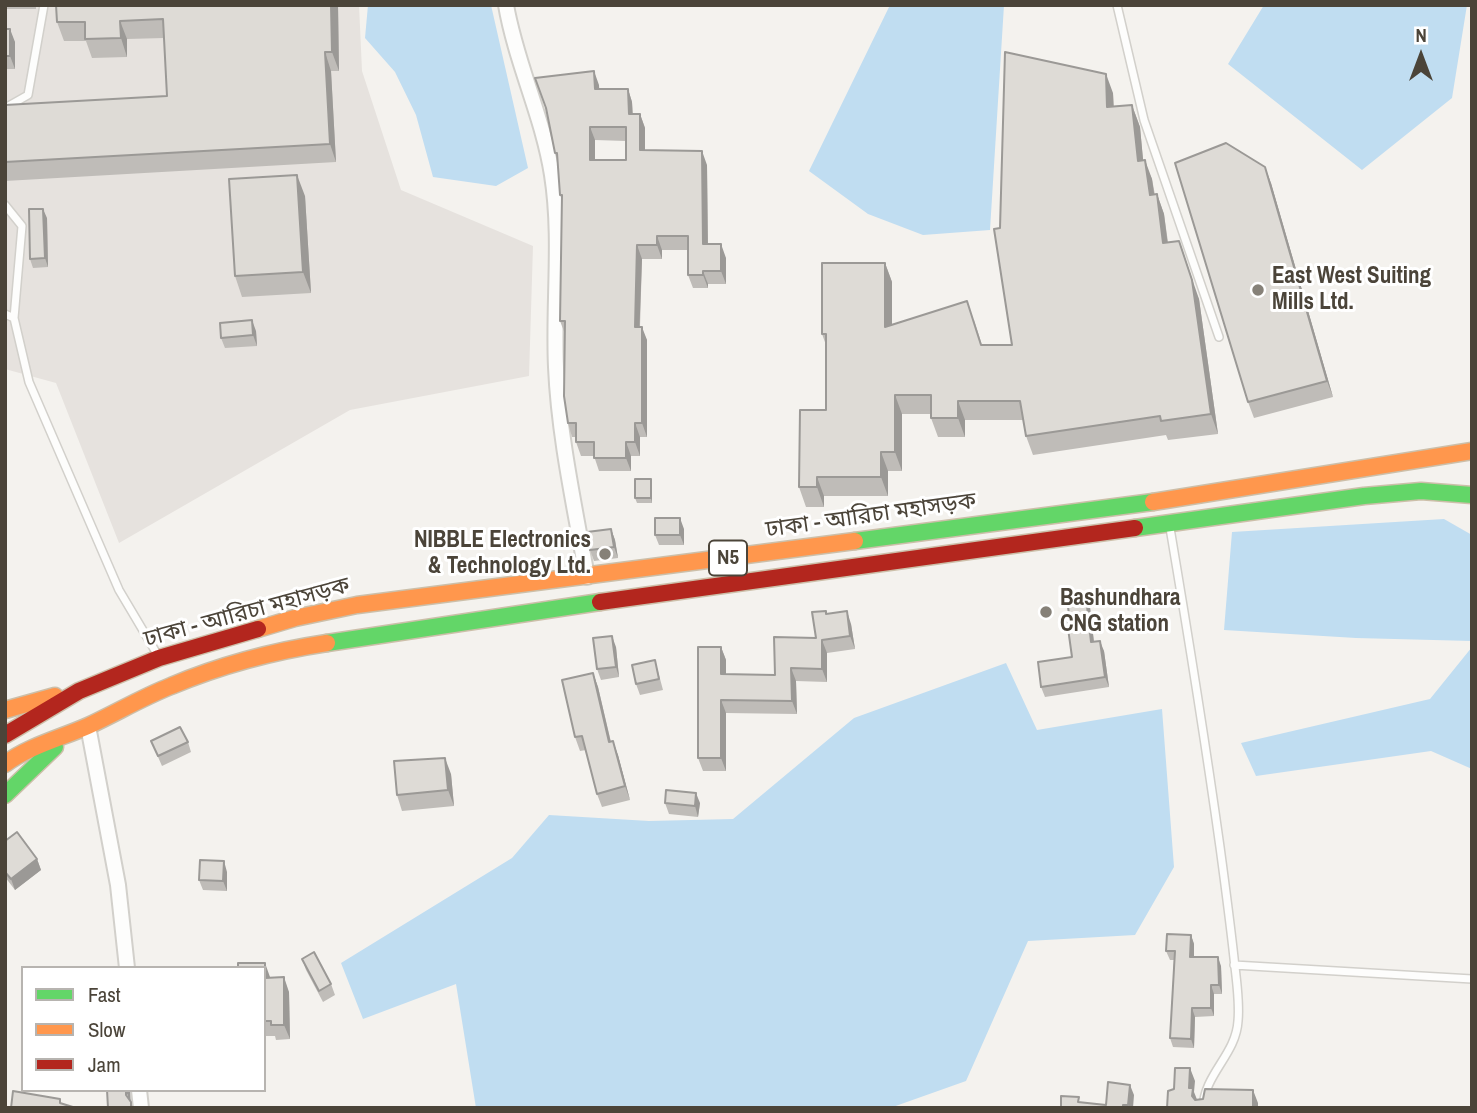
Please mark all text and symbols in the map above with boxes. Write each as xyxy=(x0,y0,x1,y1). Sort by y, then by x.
north arrow xyxy=(1386,21,1456,91)
text: N xyxy=(1415,22,1427,48)
place label: East West Suiting Mills Ltd. xyxy=(1272,263,1431,317)
marker: East West Suiting Mills Ltd. xyxy=(1250,282,1266,298)
street label: ঢাকা - আরিচা মহাসড়ক xyxy=(764,488,978,544)
place label: NIBBLE Electronics & Technology Ltd. xyxy=(414,527,591,581)
road number: N5 xyxy=(709,540,747,576)
marker: NIBBLE Electronics & Technology Ltd. xyxy=(597,546,613,562)
street label: ঢাকা - আরিচা মহাসড়ক xyxy=(141,572,353,654)
place label: Bashundhara CNG station xyxy=(1060,585,1181,639)
marker: Bashundhara CNG station xyxy=(1038,604,1054,620)
legend xyxy=(21,966,266,1092)
text: Fast xyxy=(88,980,121,1009)
text: Slow xyxy=(88,1015,125,1044)
text: Jam xyxy=(88,1050,121,1079)

